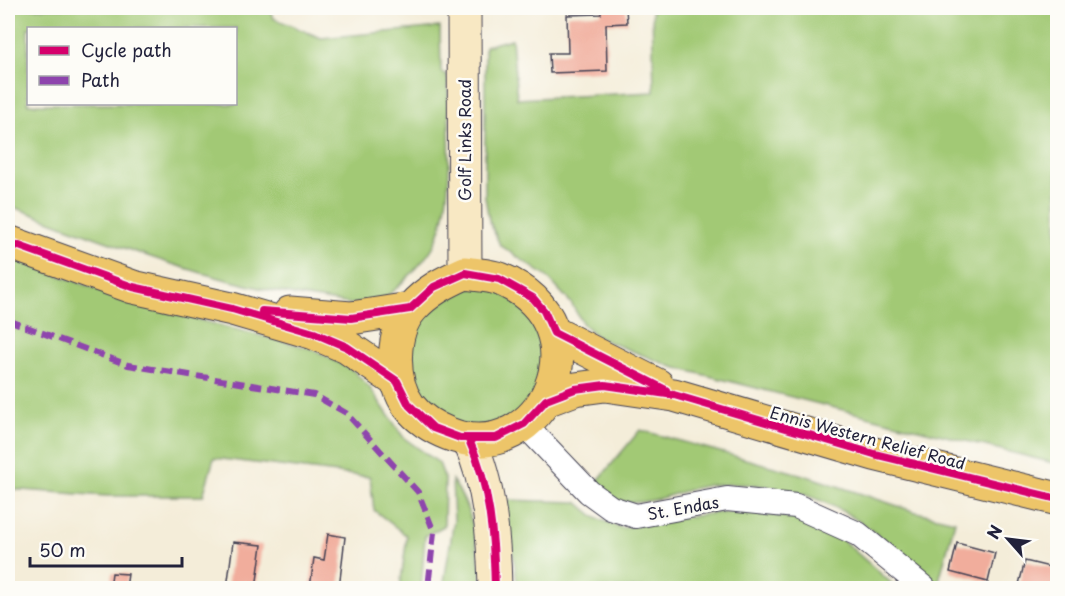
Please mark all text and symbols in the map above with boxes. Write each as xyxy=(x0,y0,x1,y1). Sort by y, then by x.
legend xyxy=(27,27,237,105)
text: Cycle path xyxy=(81,36,172,63)
text: Path xyxy=(81,66,120,93)
street label: Golf Links Road xyxy=(452,79,476,201)
street label: Ennis Western Relief Road xyxy=(767,399,969,475)
street label: St. Endas xyxy=(646,489,720,525)
north arrow xyxy=(978,509,1038,569)
text: N xyxy=(980,520,1007,543)
scale bar xyxy=(30,530,182,568)
text: 50 m xyxy=(39,536,86,563)

